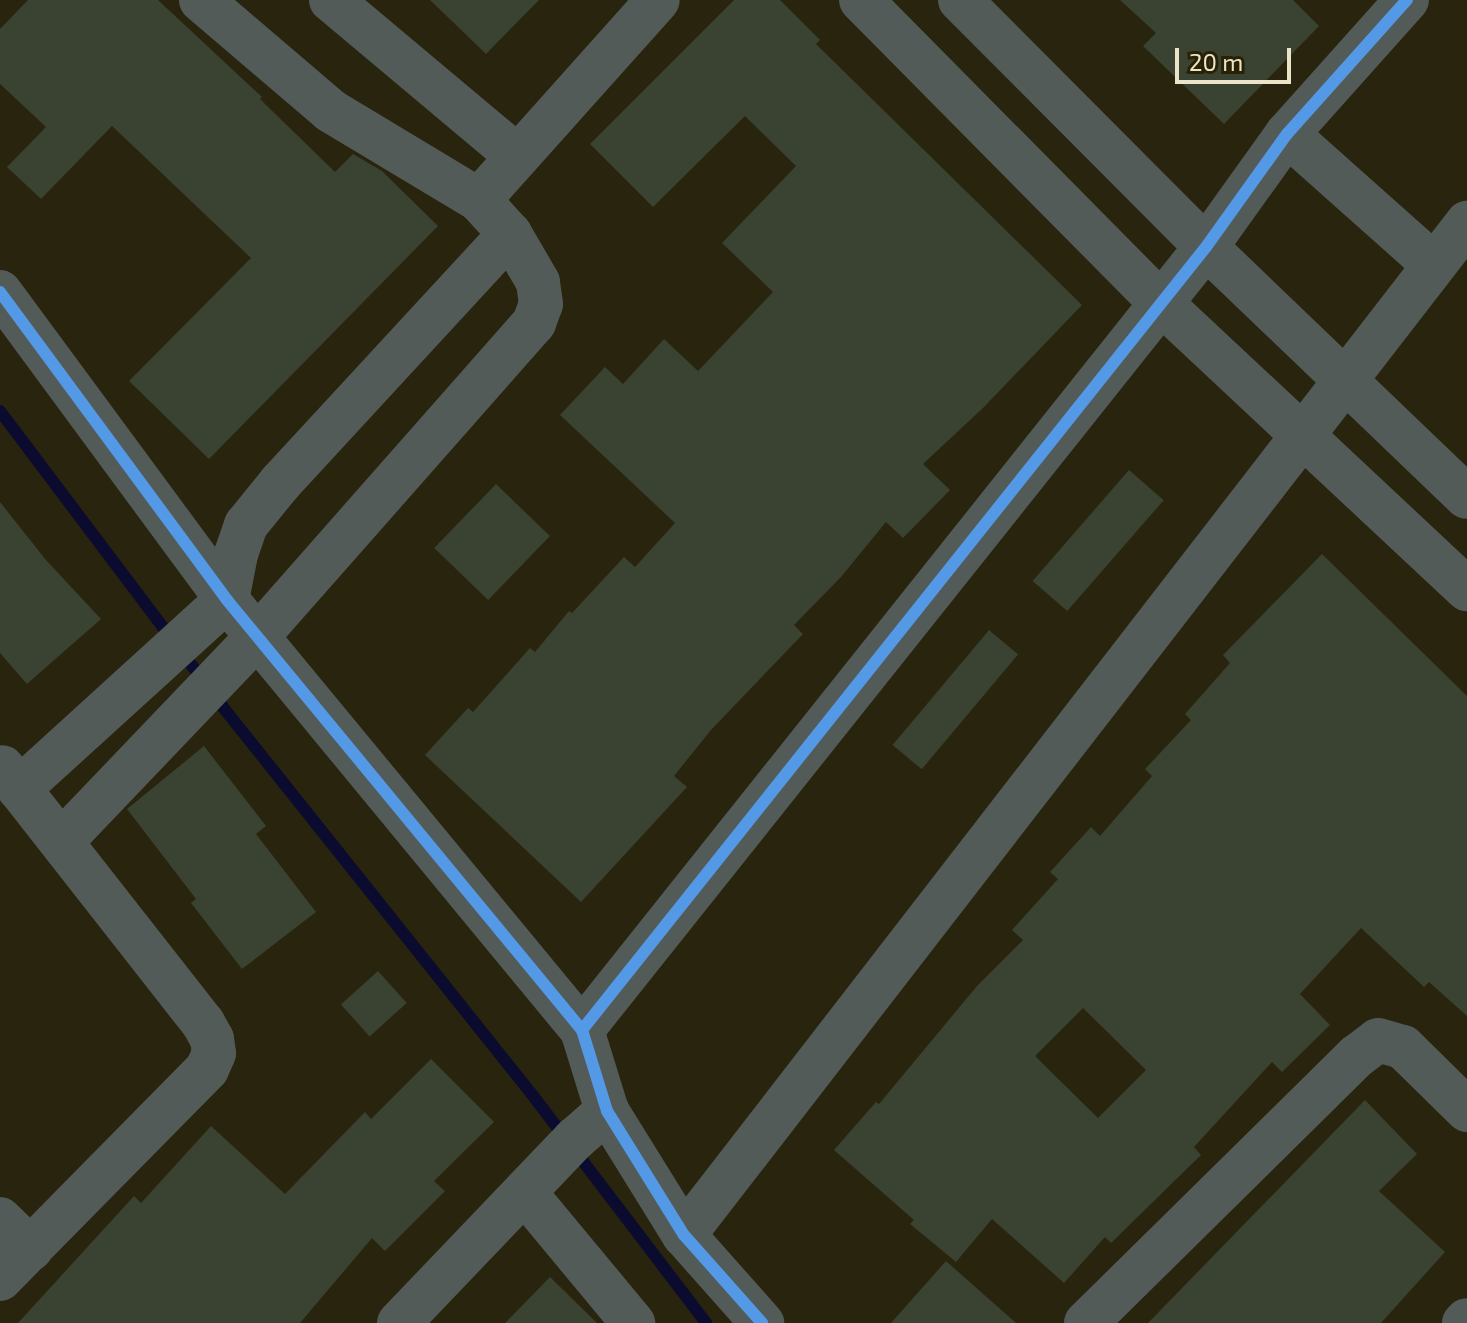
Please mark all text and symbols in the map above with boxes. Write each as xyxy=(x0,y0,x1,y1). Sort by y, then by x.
scale bar xyxy=(1179,32,1295,82)
text: 20 m xyxy=(1189,47,1243,76)

